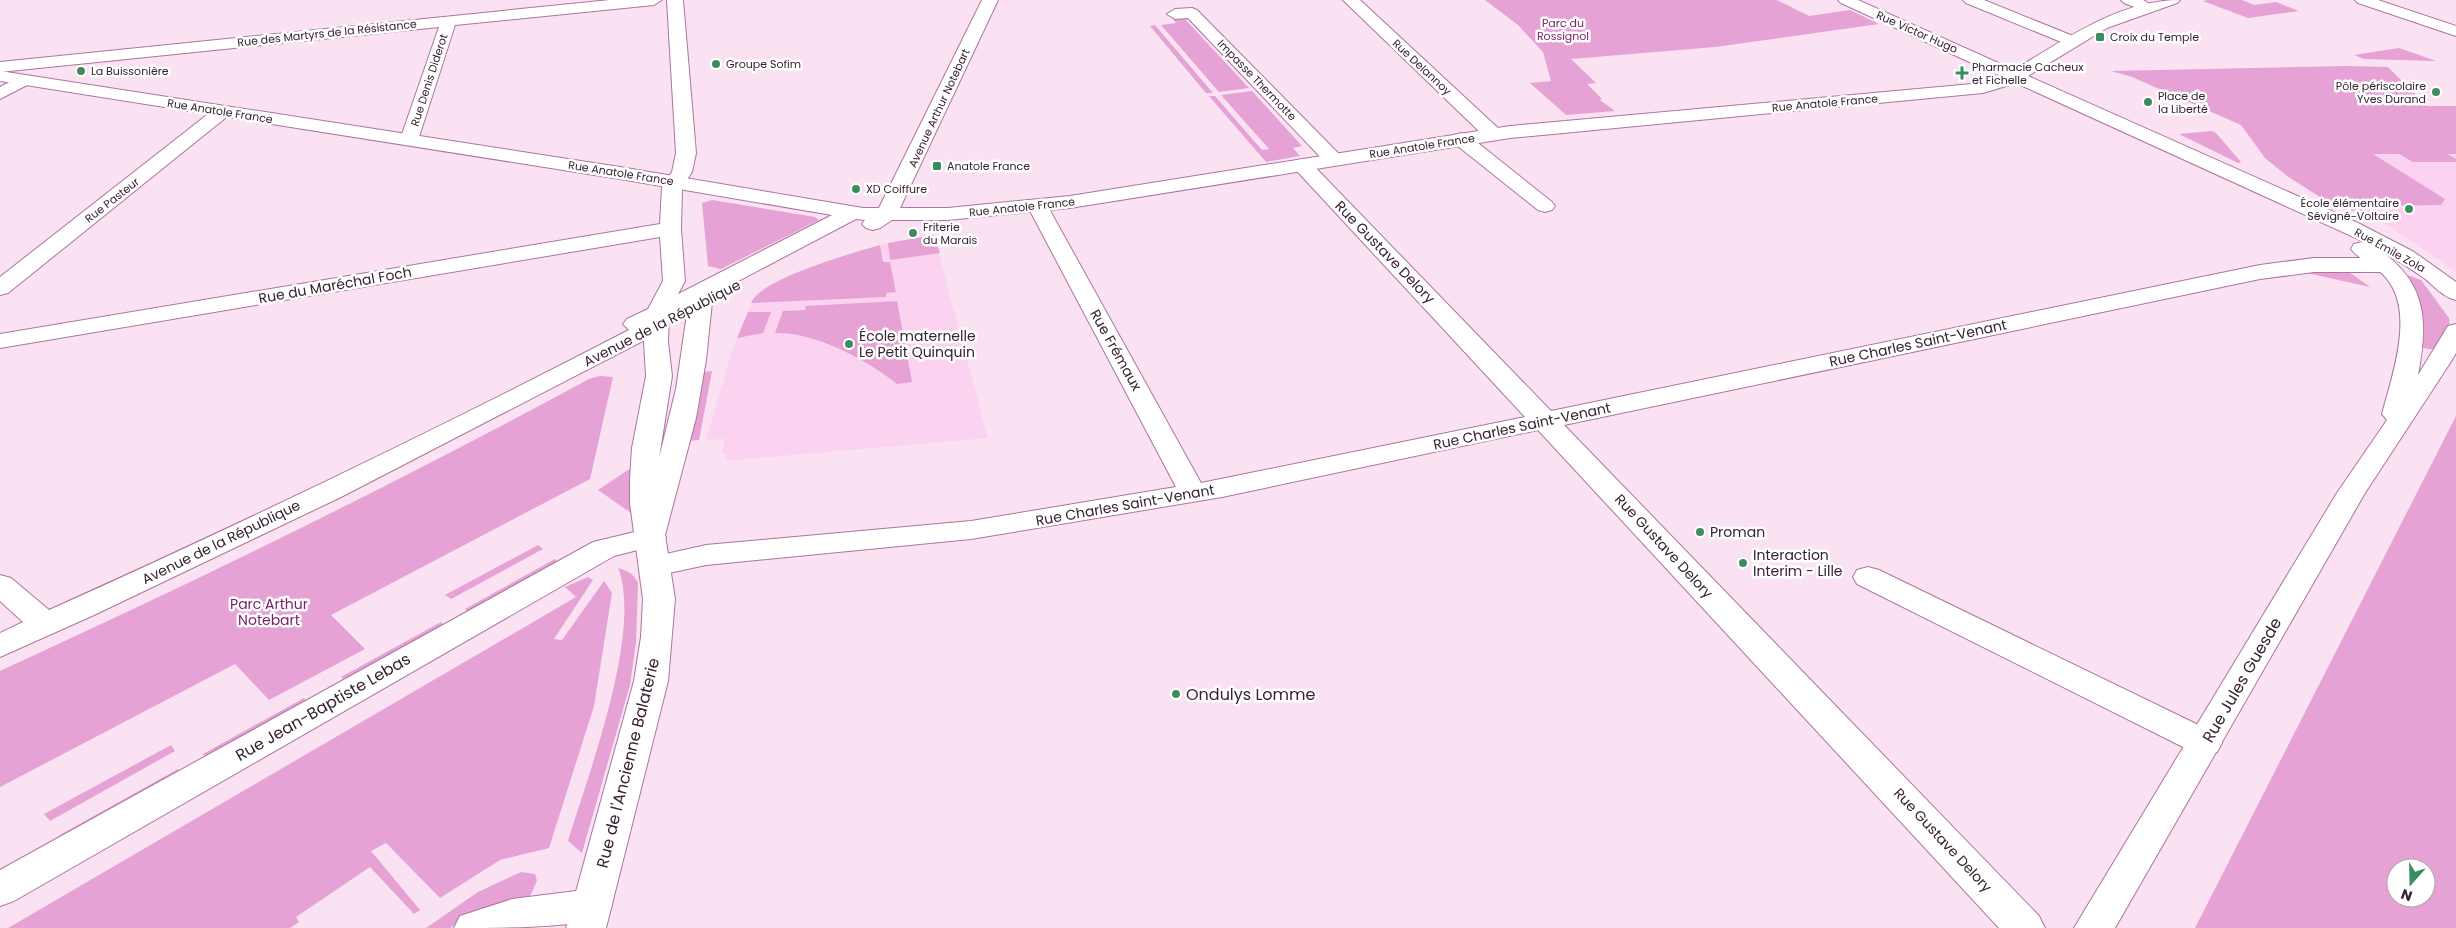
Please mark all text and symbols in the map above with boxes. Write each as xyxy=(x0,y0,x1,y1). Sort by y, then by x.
street label: Rue Victor Hugo xyxy=(1874,7,1960,57)
park label: Parc du Rossignol xyxy=(1537,15,1589,44)
street label: Rue des Martyrs de la Résistance xyxy=(236,16,418,50)
place label: Croix du Temple xyxy=(2110,29,2199,45)
marker: Croix du Temple xyxy=(2094,31,2106,43)
street label: Rue Denis Diderot xyxy=(406,32,452,128)
street label: Rue Delannoy xyxy=(1389,35,1456,99)
street label: Impasse Thermotte xyxy=(1214,36,1300,124)
street label: Avenue Arthur Notebart xyxy=(904,46,974,170)
place label: Groupe Sofim xyxy=(726,56,801,72)
marker: Groupe Sofim xyxy=(710,58,722,70)
place label: Pharmacie Cacheux et Fichelle xyxy=(1972,59,2084,88)
place label: La Buissonière xyxy=(91,63,169,79)
marker: La Buissonière xyxy=(75,65,87,77)
marker: Pharmacie Cacheux et Fichelle xyxy=(1956,67,1968,79)
place label: Pôle périscolaire Yves Durand xyxy=(2336,78,2426,107)
marker: Pôle périscolaire Yves Durand xyxy=(2430,86,2442,98)
place label: Place de la Liberté xyxy=(2158,88,2208,117)
street label: Rue Anatole France xyxy=(1771,90,1879,116)
street label: Rue Anatole France xyxy=(166,95,274,127)
marker: Place de la Liberté xyxy=(2142,96,2154,108)
street label: Rue Anatole France xyxy=(1368,130,1476,162)
street label: Rue Anatole France xyxy=(567,157,675,189)
place label: Anatole France xyxy=(947,158,1030,174)
marker: Anatole France xyxy=(931,160,943,172)
street label: Rue Pasteur xyxy=(81,174,143,226)
place label: XD Coiffure xyxy=(866,181,927,197)
marker: XD Coiffure xyxy=(850,183,862,195)
street label: Rue Anatole France xyxy=(968,193,1076,221)
place label: École élémentaire Sévigné-Voltaire xyxy=(2301,195,2399,224)
street label: Rue Gustave Delory xyxy=(1331,196,1440,308)
marker: École élémentaire Sévigné-Voltaire xyxy=(2403,203,2415,215)
place label: Friterie du Marais xyxy=(923,219,978,248)
street label: Rue Émile Zola xyxy=(2352,224,2428,276)
marker: Friterie du Marais xyxy=(907,227,919,239)
street label: Rue du Maréchal Foch xyxy=(257,262,413,308)
street label: Avenue de la République xyxy=(580,274,744,371)
street label: Rue Frémaux xyxy=(1085,306,1147,395)
street label: Rue Charles Saint-Venant xyxy=(1827,314,2009,372)
place label: École maternelle Le Petit Quinquin xyxy=(859,326,976,362)
marker: École maternelle Le Petit Quinquin xyxy=(843,338,855,350)
street label: Rue Charles Saint-Venant xyxy=(1431,397,1613,455)
street label: Rue Charles Saint-Venant xyxy=(1034,479,1216,531)
street label: Rue Gustave Delory xyxy=(1610,489,1718,603)
street label: Avenue de la République xyxy=(138,495,304,589)
place label: Proman xyxy=(1710,522,1765,542)
marker: Proman xyxy=(1694,526,1706,538)
place label: Interaction Interim - Lille xyxy=(1753,545,1843,581)
marker: Interaction Interim - Lille xyxy=(1737,557,1749,569)
park label: Parc Arthur Notebart xyxy=(230,594,308,630)
street label: Rue Jules Guesde xyxy=(2197,613,2287,747)
street label: Rue Jean-Baptiste Lebas xyxy=(231,647,415,767)
street label: Rue de l'Ancienne Balaterie xyxy=(591,655,665,871)
place label: Ondulys Lomme xyxy=(1186,683,1316,706)
marker: Ondulys Lomme xyxy=(1170,688,1182,700)
street label: Rue Gustave Delory xyxy=(1889,783,1997,897)
north arrow xyxy=(2386,858,2436,908)
text: N xyxy=(2398,884,2415,906)

